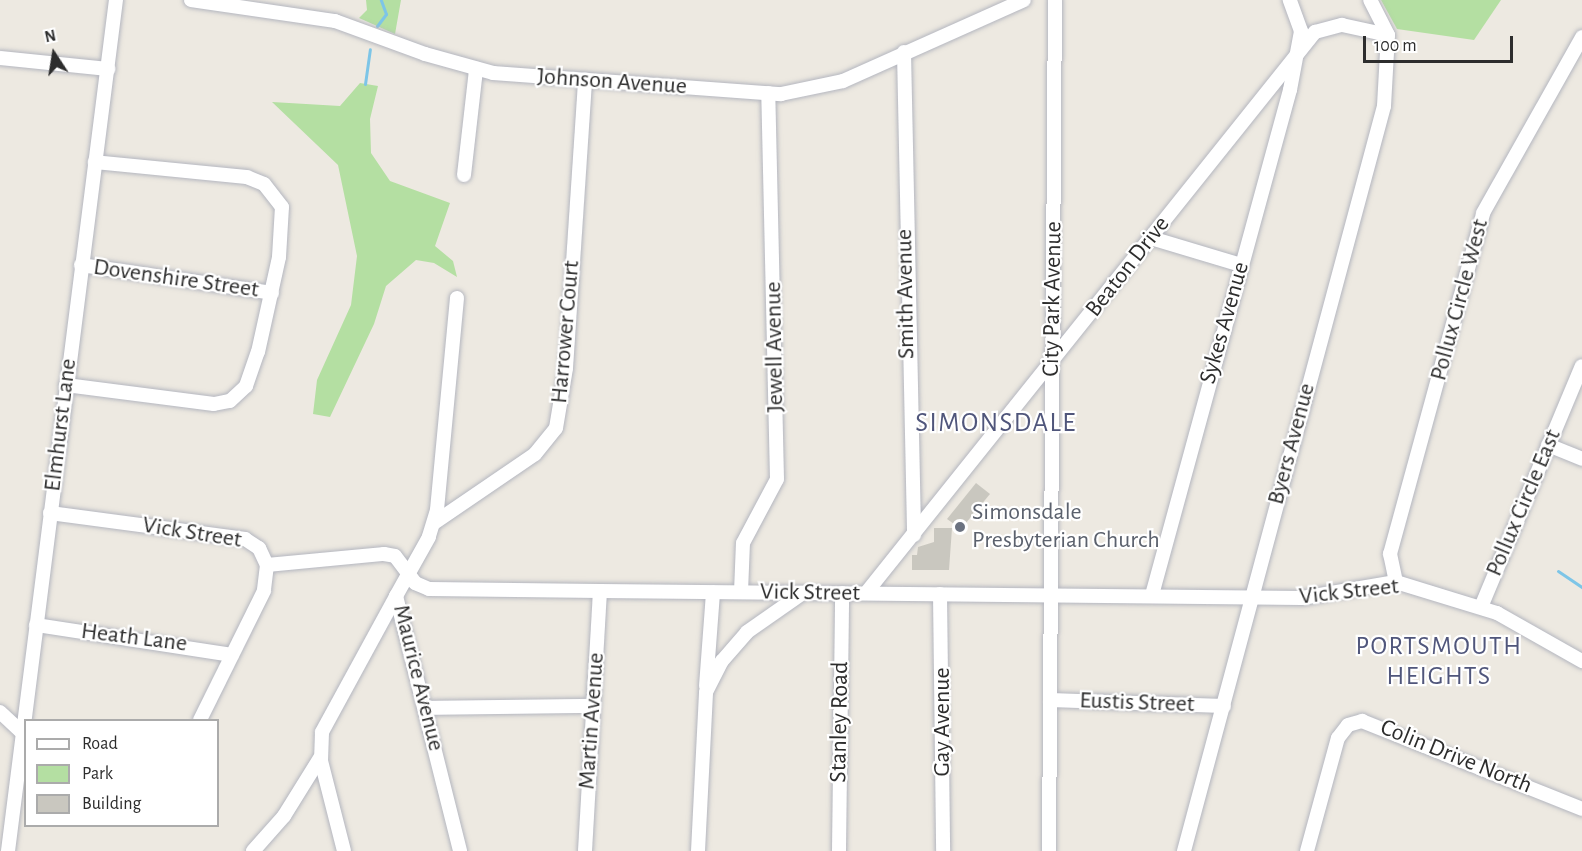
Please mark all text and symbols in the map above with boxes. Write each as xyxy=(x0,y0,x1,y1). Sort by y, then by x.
north arrow xyxy=(24,24,84,84)
scale bar xyxy=(1366,24,1516,62)
text: N xyxy=(43,27,57,45)
text: 100 m xyxy=(1374,37,1417,55)
street label: Johnson Avenue xyxy=(536,62,688,102)
street label: Beaton Drive xyxy=(1080,211,1176,323)
street label: Pollux Circle West xyxy=(1425,216,1495,384)
street label: City Park Avenue xyxy=(1037,221,1069,377)
street label: Smith Avenue xyxy=(890,229,922,359)
street label: Dovenshire Street xyxy=(91,253,261,305)
street label: Harrower Court xyxy=(545,259,587,405)
street label: Sykes Avenue xyxy=(1194,259,1256,387)
street label: Jewell Avenue xyxy=(759,281,791,413)
street label: Elmhurst Lane xyxy=(39,357,83,493)
street label: Byers Avenue xyxy=(1262,380,1322,508)
district label: SIMONSDALE xyxy=(915,407,1077,439)
street label: Pollux Circle East xyxy=(1480,425,1568,581)
place label: Simonsdale Presbyterian Church xyxy=(972,499,1160,555)
street label: Vick Street xyxy=(140,511,244,555)
marker: Simonsdale Presbyterian Church xyxy=(953,520,967,534)
street label: Vick Street xyxy=(1298,572,1400,612)
street label: Vick Street xyxy=(760,578,860,608)
street label: Maurice Avenue xyxy=(386,602,450,754)
street label: Heath Lane xyxy=(79,617,189,659)
district label: PORTSMOUTH HEIGHTS xyxy=(1356,631,1522,692)
street label: Martin Avenue xyxy=(573,652,611,790)
street label: Stanley Road xyxy=(825,661,855,783)
street label: Gay Avenue xyxy=(929,667,957,777)
street label: Eustis Street xyxy=(1079,687,1195,719)
street label: Colin Drive North xyxy=(1376,713,1536,801)
legend xyxy=(24,719,219,827)
text: Road xyxy=(82,735,118,753)
text: Park xyxy=(82,765,113,783)
text: Building xyxy=(82,795,141,813)

